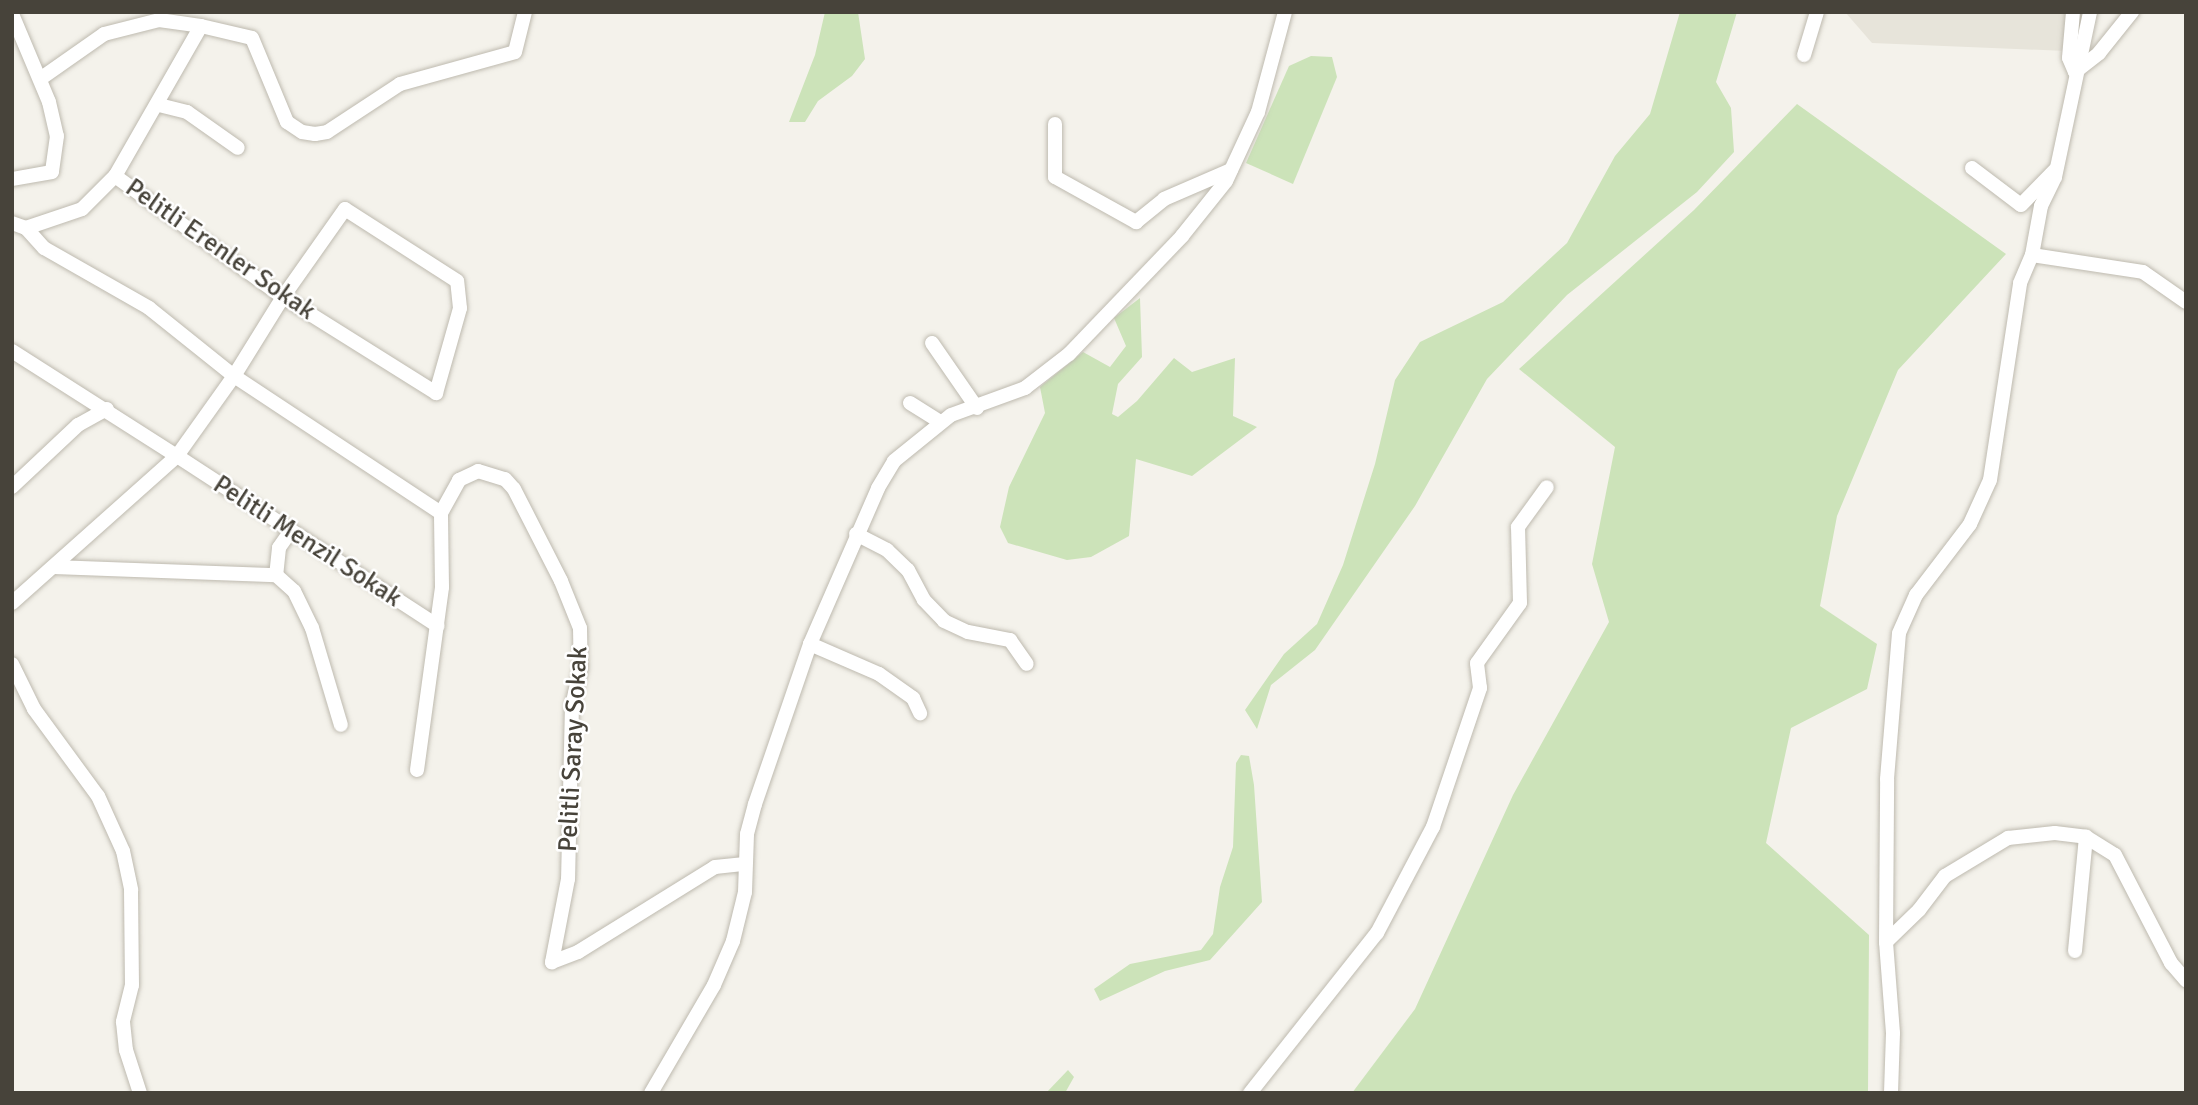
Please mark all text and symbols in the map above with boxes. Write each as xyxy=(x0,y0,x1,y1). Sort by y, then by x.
street label: Pelitli Erenler Sokak xyxy=(119,173,321,327)
street label: Pelitli Menzil Sokak xyxy=(207,469,407,615)
street label: Pelitli Saray Sokak xyxy=(553,645,595,853)

